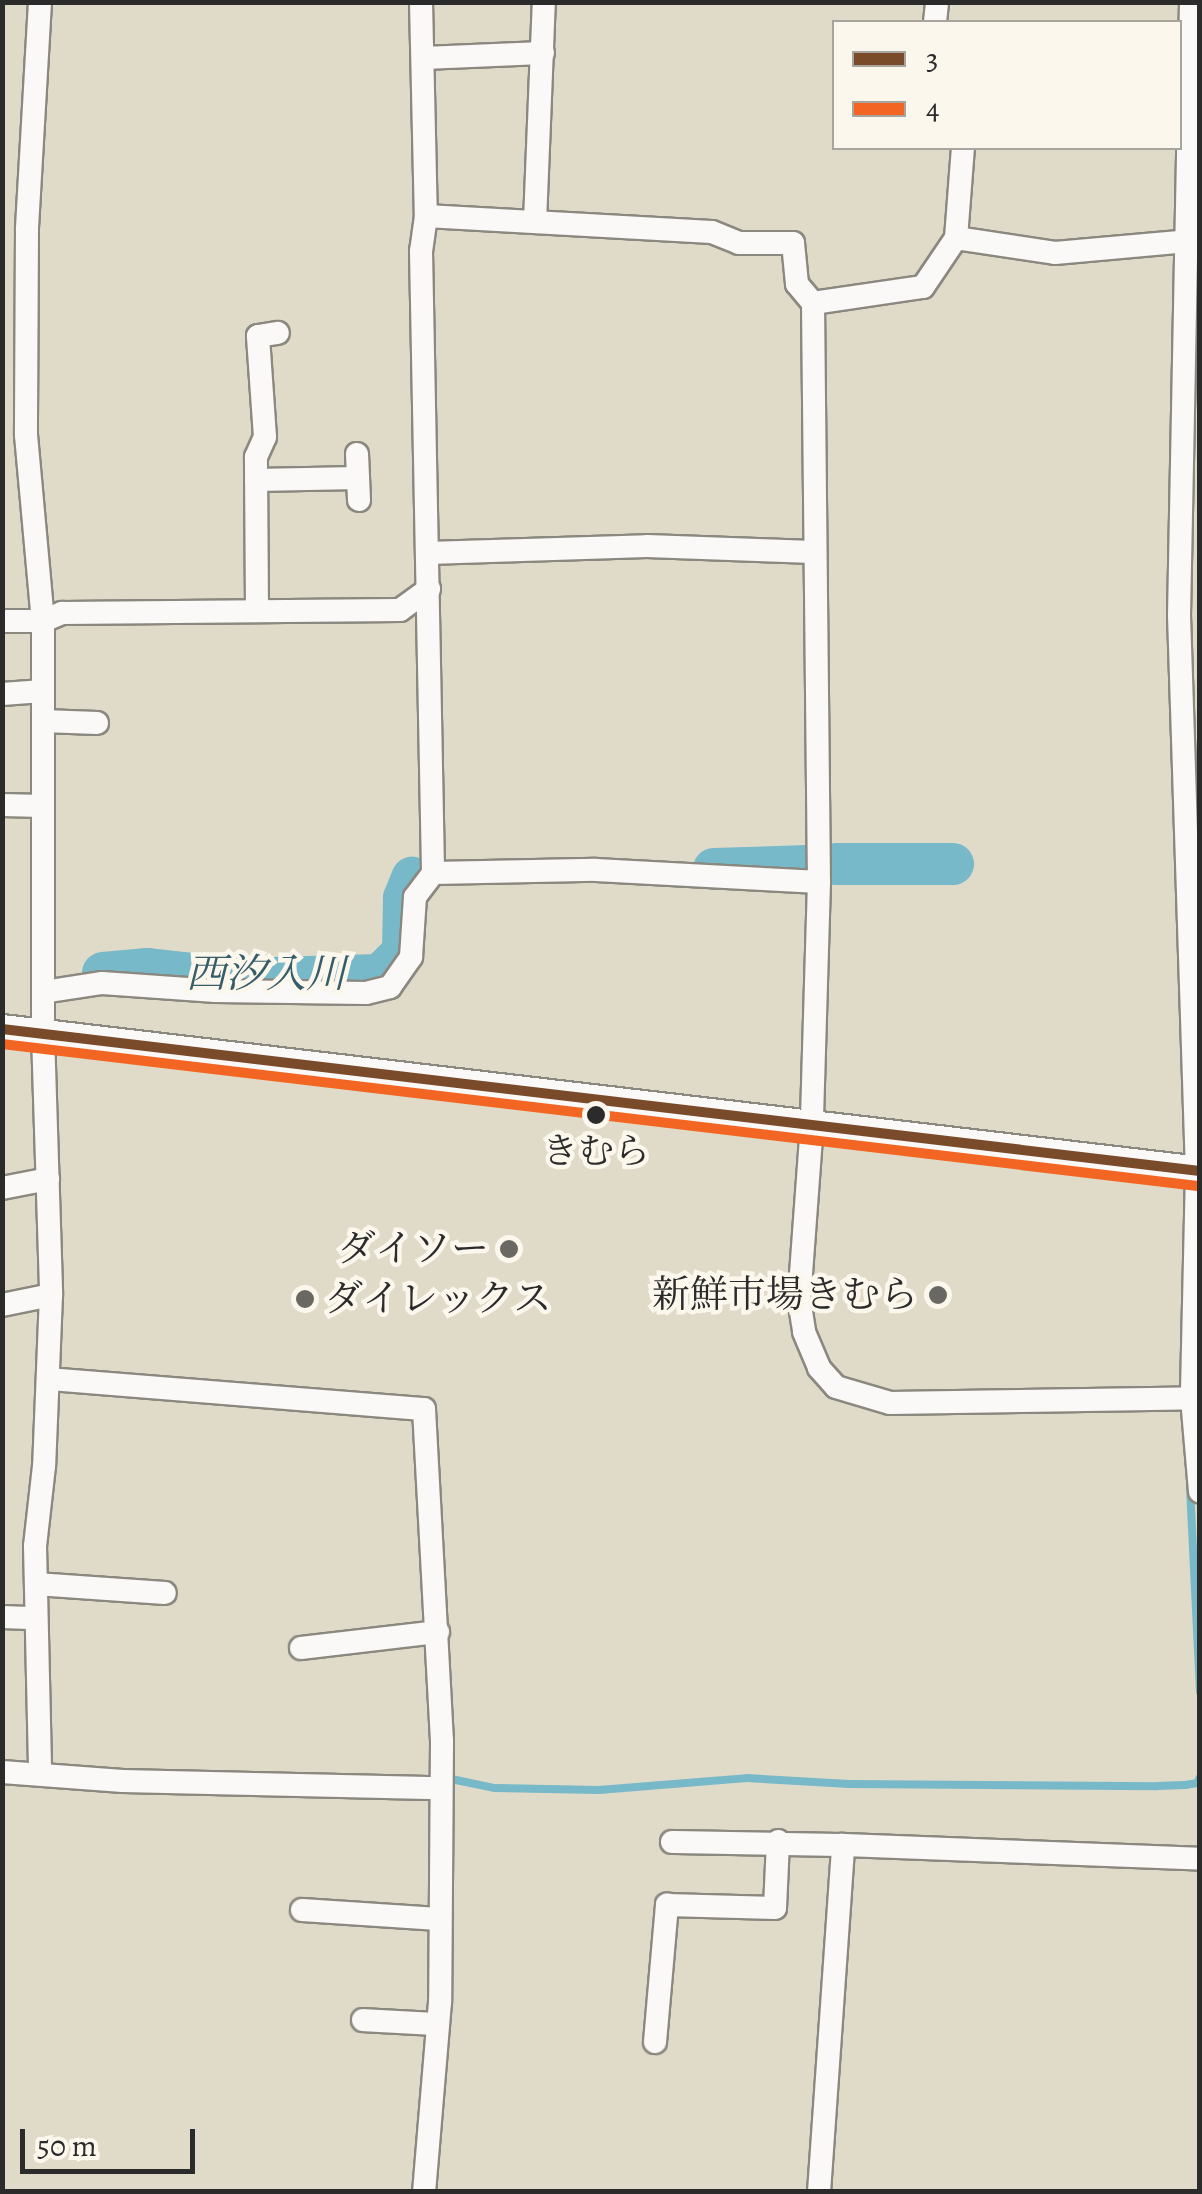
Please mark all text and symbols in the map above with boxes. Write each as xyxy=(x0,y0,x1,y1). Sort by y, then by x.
legend xyxy=(832,20,1182,150)
text: 3 xyxy=(926,39,938,79)
text: 4 xyxy=(926,89,940,129)
water label: 西汐入川 xyxy=(186,950,346,998)
marker: きむら xyxy=(586,1105,606,1125)
place label: きむら xyxy=(542,1129,650,1173)
place label: ダイソー xyxy=(337,1226,489,1272)
marker: ダイソー xyxy=(498,1238,520,1260)
place label: 新鮮市場きむら xyxy=(652,1272,918,1318)
place label: ダイレックス xyxy=(325,1276,553,1322)
marker: 新鮮市場きむら xyxy=(927,1284,949,1306)
marker: ダイレックス xyxy=(294,1288,316,1310)
scale bar xyxy=(25,2109,200,2171)
text: 50 m xyxy=(37,2126,97,2166)

